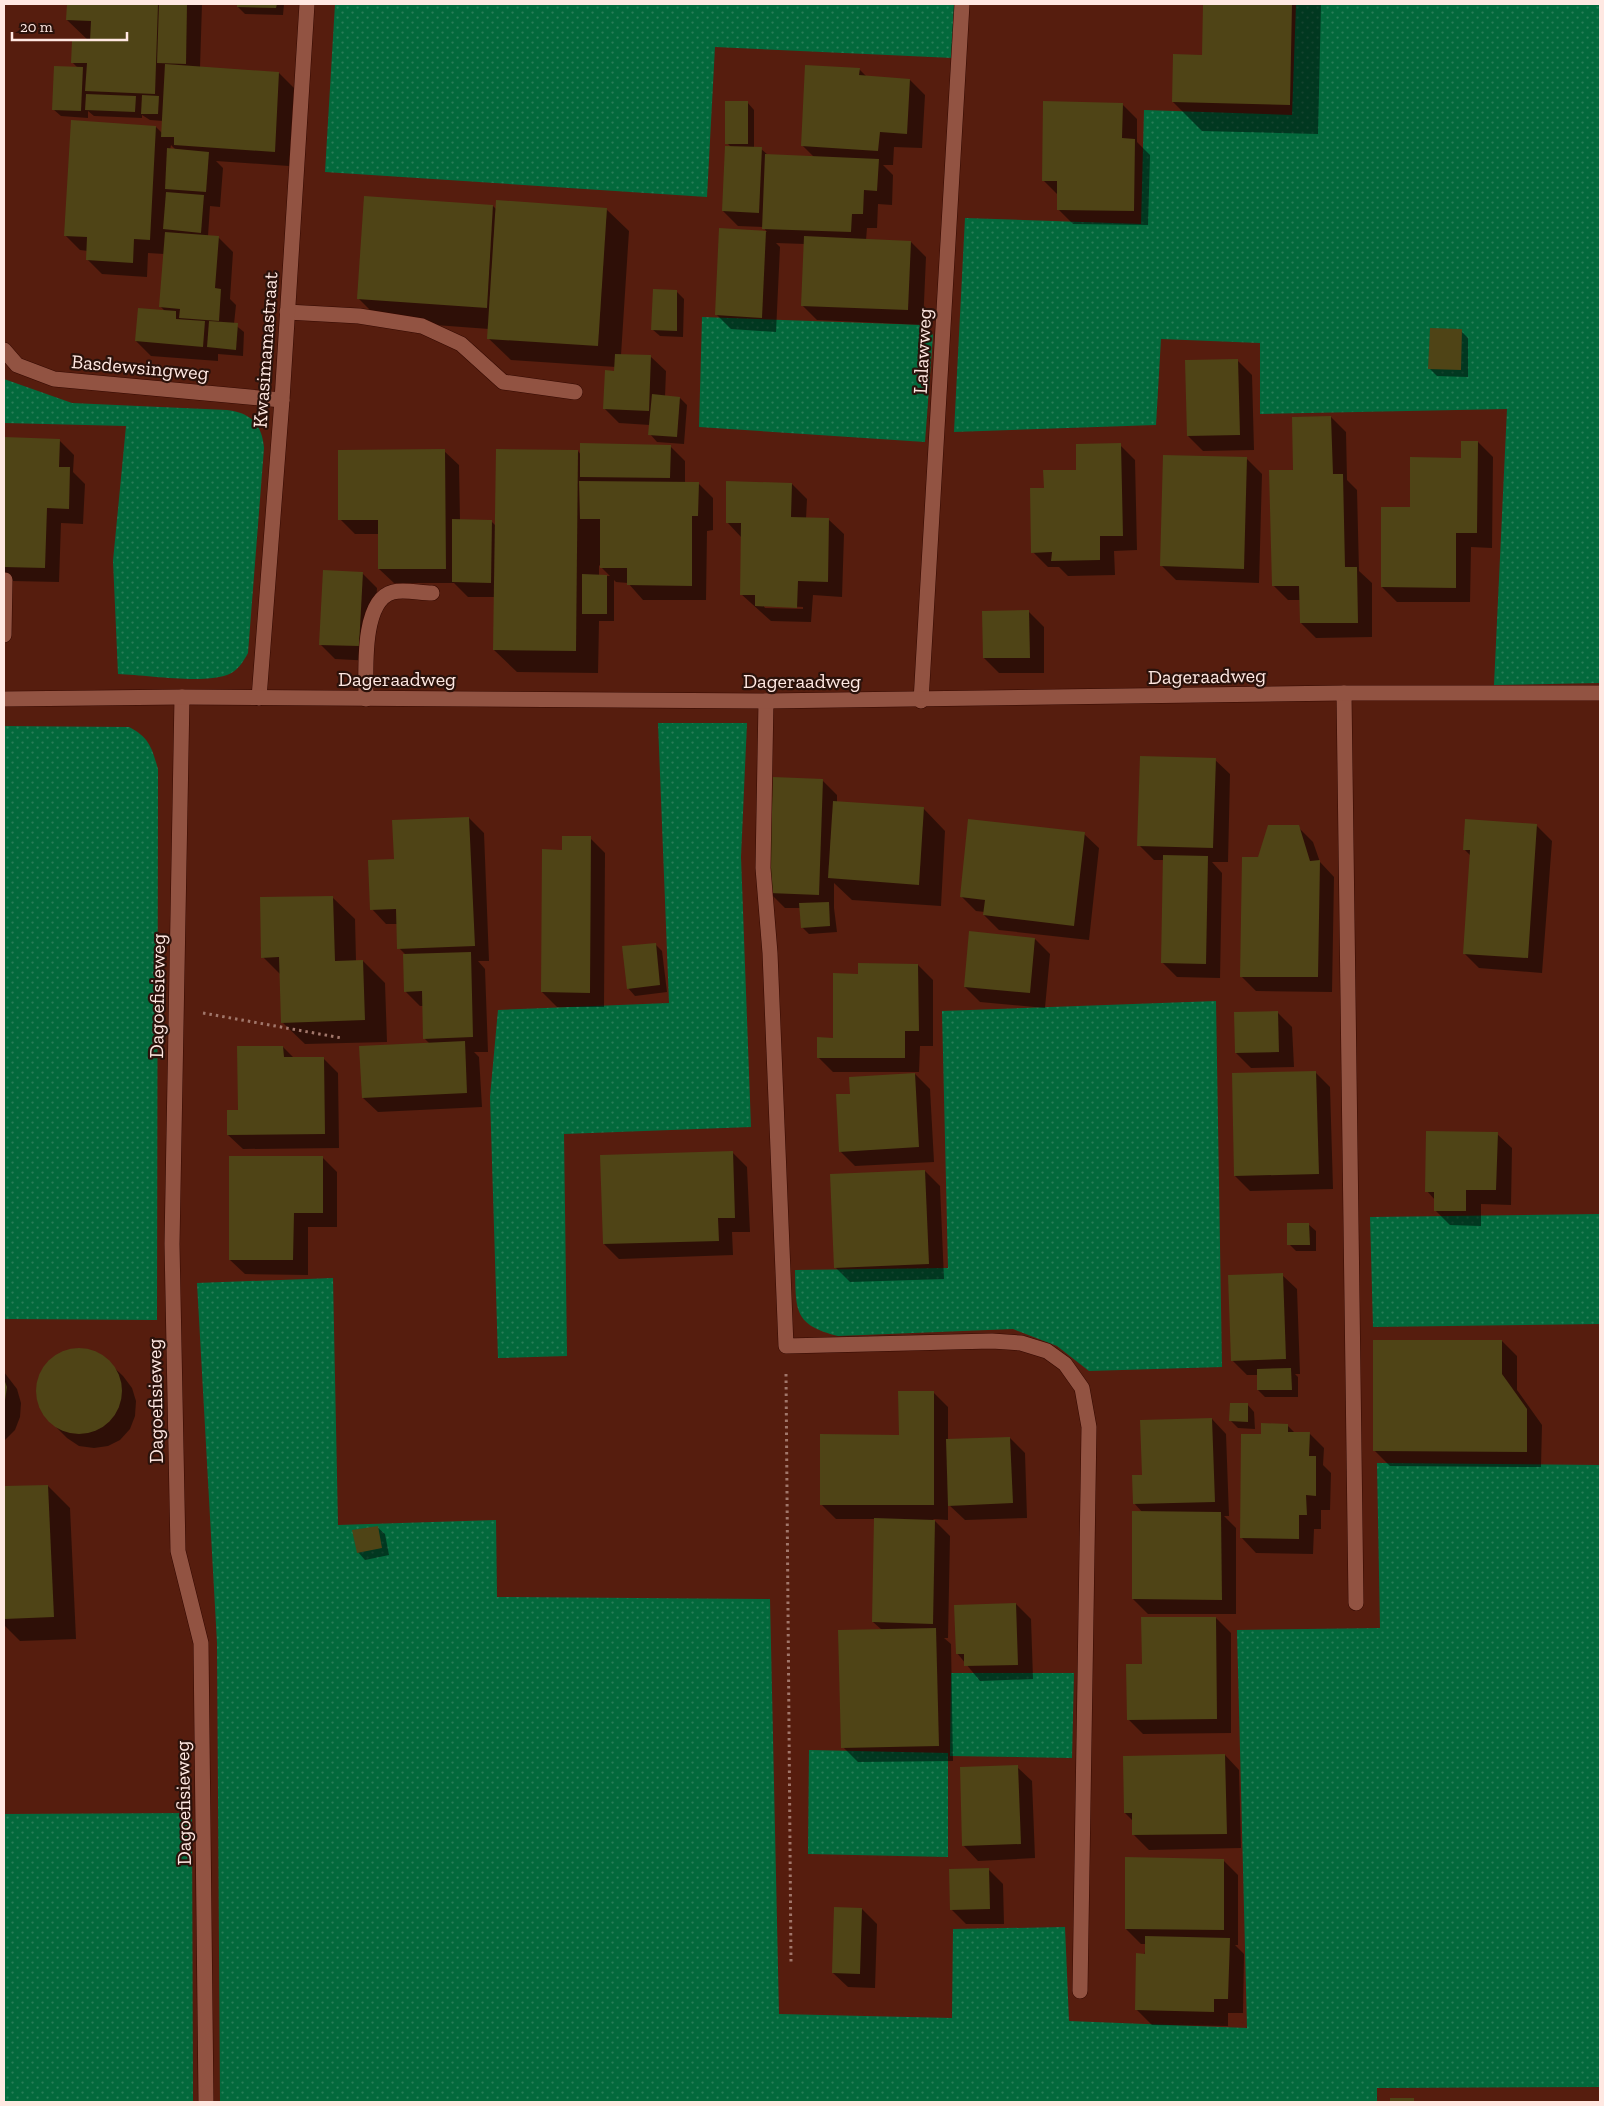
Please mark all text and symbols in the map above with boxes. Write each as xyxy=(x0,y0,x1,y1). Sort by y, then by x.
scale bar xyxy=(12,10,128,42)
text: 20 m xyxy=(20,18,53,36)
street label: Kwasimamastraat xyxy=(248,270,282,429)
street label: Lalawweg xyxy=(908,307,936,395)
street label: Basdewsingweg xyxy=(70,349,210,385)
street label: Dageraadweg xyxy=(1148,663,1266,689)
street label: Dageraadweg xyxy=(338,667,456,691)
street label: Dageraadweg xyxy=(743,669,861,693)
street label: Dagoefisieweg xyxy=(144,933,170,1059)
street label: Dagoefisieweg xyxy=(142,1338,168,1464)
street label: Dagoefisieweg xyxy=(170,1740,196,1866)

